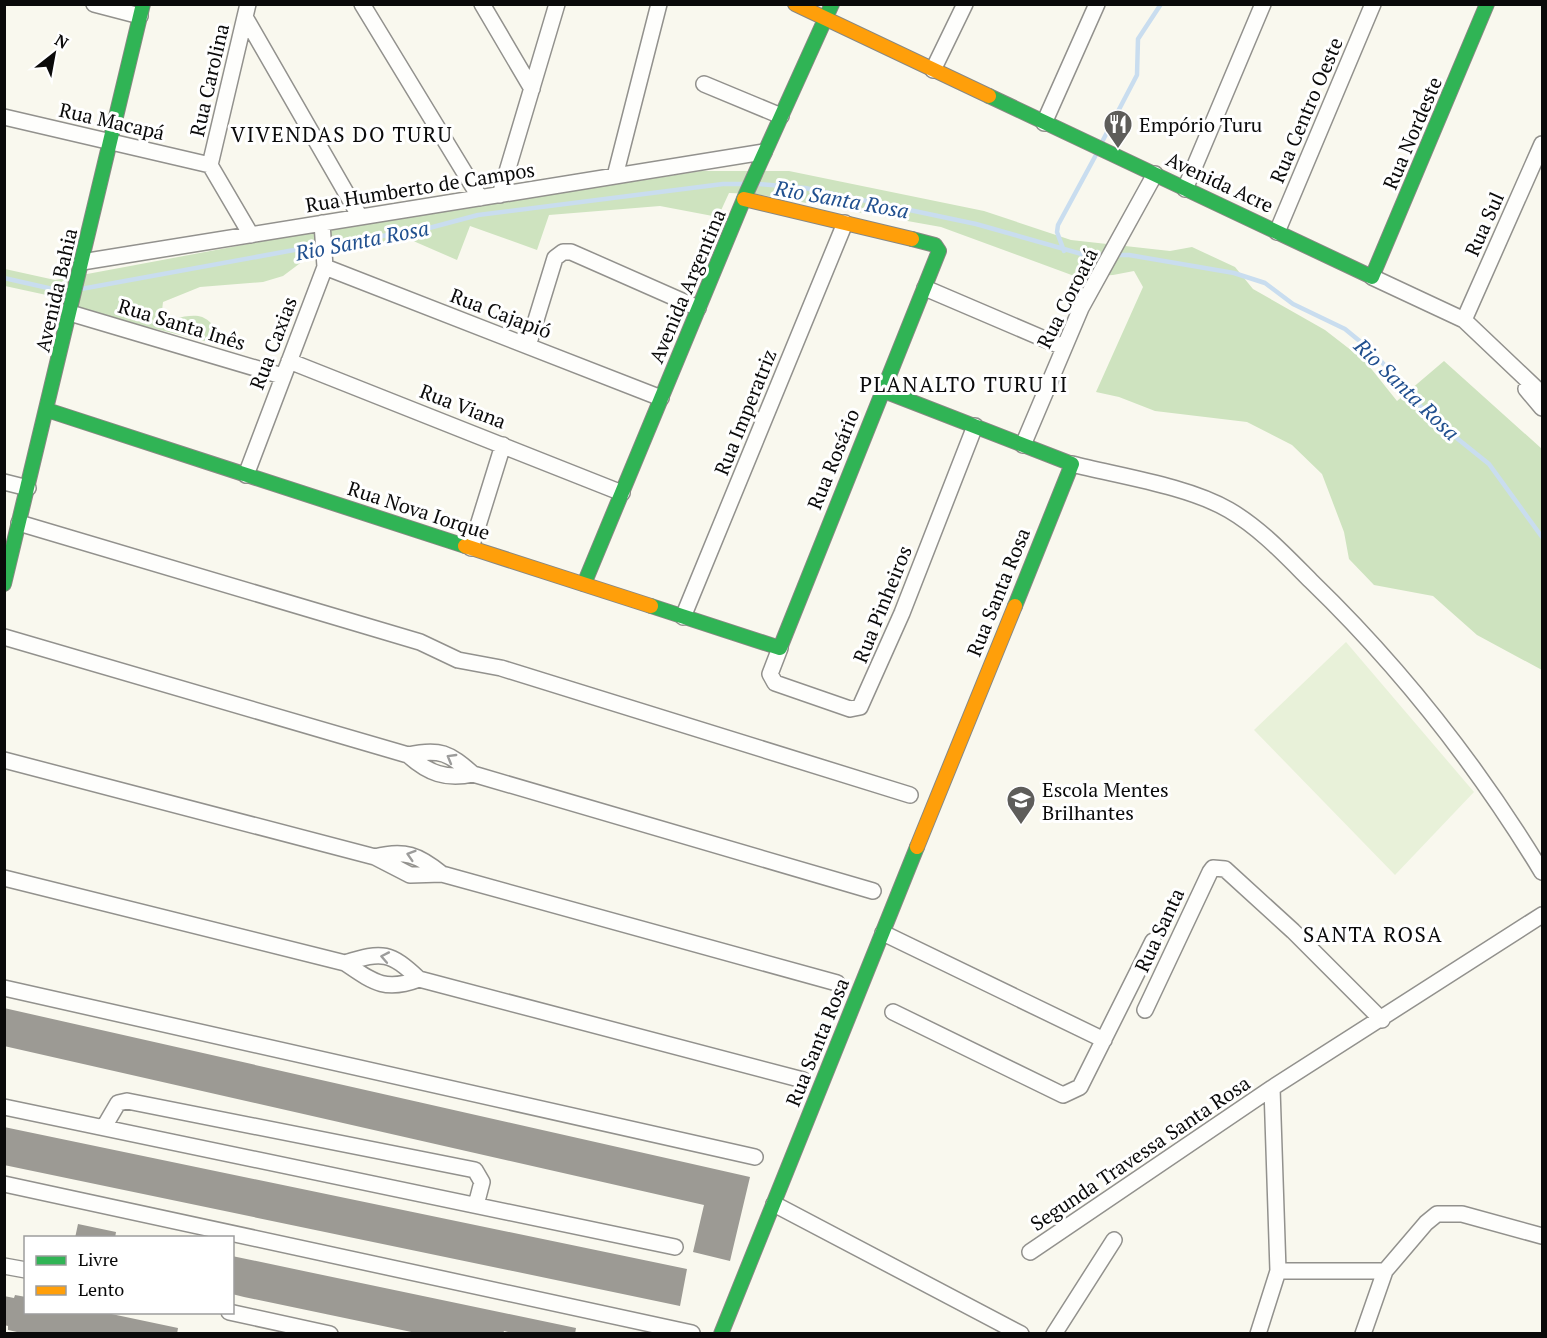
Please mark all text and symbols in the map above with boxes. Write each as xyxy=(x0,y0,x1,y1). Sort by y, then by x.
street label: Rua Carolina xyxy=(183,21,235,139)
north arrow xyxy=(24,24,84,84)
text: N xyxy=(51,29,73,54)
street label: Rua Centro Oeste xyxy=(1263,33,1349,187)
street label: Rua Nordeste xyxy=(1376,73,1448,193)
street label: Rua Macapá xyxy=(57,96,167,146)
restaurant icon: Empório Turu xyxy=(1102,108,1134,150)
place label: Empório Turu xyxy=(1139,111,1262,138)
district label: VIVENDAS DO TURU xyxy=(231,120,453,148)
street label: Avenida Acre xyxy=(1162,145,1278,219)
street label: Rua Humberto de Campos xyxy=(303,156,537,218)
water label: Rio Santa Rosa xyxy=(772,173,911,225)
street label: Rua Sul xyxy=(1458,188,1510,260)
street label: Avenida Argentina xyxy=(642,205,732,367)
water label: Rio Santa Rosa xyxy=(292,213,431,267)
street label: Avenida Bahia xyxy=(29,225,83,355)
street label: Rua Coroatá xyxy=(1030,243,1104,353)
street label: Rua Cajapió xyxy=(446,281,556,345)
street label: Rua Santa Inês xyxy=(115,292,249,356)
street label: Rua Caxias xyxy=(243,293,303,393)
water label: Rio Santa Rosa xyxy=(1348,331,1466,446)
street label: Rua Imperatriz xyxy=(707,345,783,479)
district label: PLANALTO TURU II xyxy=(859,370,1069,398)
street label: Rua Viana xyxy=(416,377,510,435)
street label: Rua Rosário xyxy=(801,405,865,513)
street label: Rua Nova Iorque xyxy=(344,474,494,546)
street label: Rua Santa Rosa xyxy=(960,524,1036,660)
street label: Rua Pinheiros xyxy=(846,541,918,667)
one-way arrow xyxy=(447,753,457,765)
place label: Escola Mentes Brilhantes xyxy=(1042,776,1169,826)
school or university icon: Escola Mentes Brilhantes xyxy=(1005,784,1037,826)
one-way arrow xyxy=(406,850,417,862)
street label: Rua Santa xyxy=(1128,884,1190,976)
district label: SANTA ROSA xyxy=(1303,920,1443,948)
one-way arrow xyxy=(380,951,390,964)
street label: Rua Santa Rosa xyxy=(779,974,855,1110)
street label: Segunda Travessa Santa Rosa xyxy=(1025,1069,1255,1237)
legend xyxy=(24,1236,234,1314)
text: Livre xyxy=(78,1247,118,1271)
text: Lento xyxy=(78,1277,124,1301)

